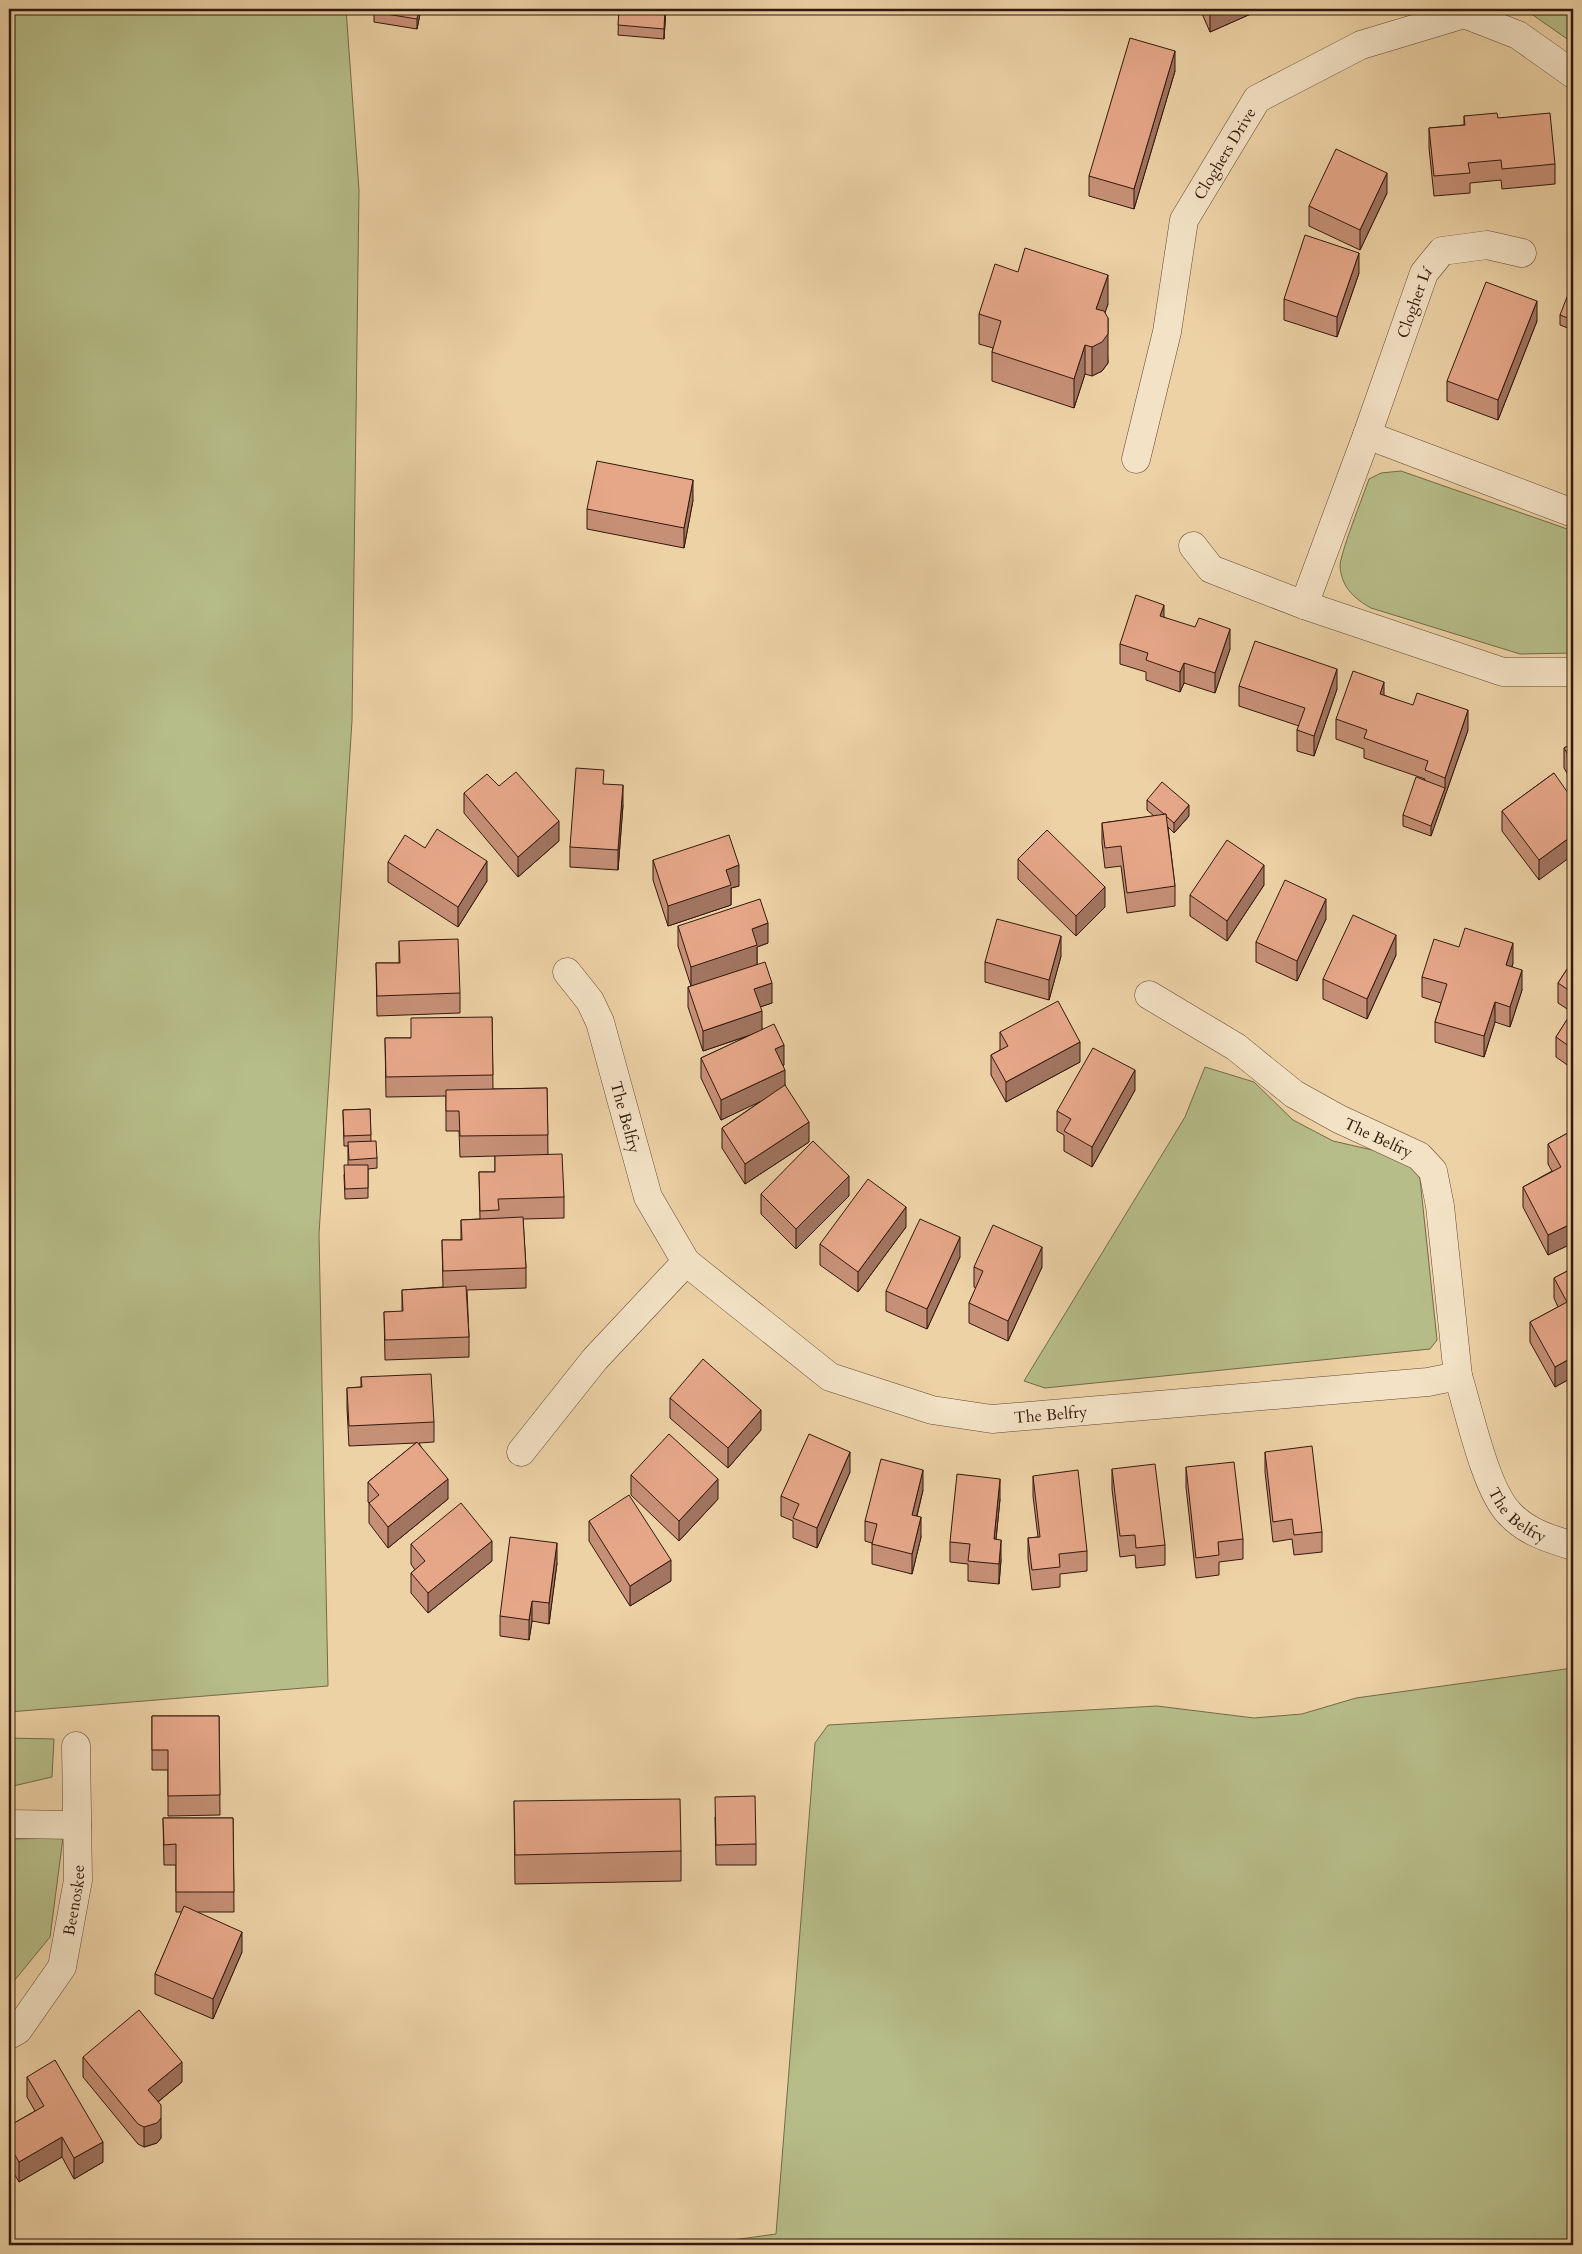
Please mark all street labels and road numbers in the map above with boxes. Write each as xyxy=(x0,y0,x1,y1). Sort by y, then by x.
street label: Cloghers Drive xyxy=(1189,103,1261,204)
street label: Clogher Lí xyxy=(1392,262,1437,341)
street label: The Belfry xyxy=(605,1079,646,1156)
street label: The Belfry xyxy=(1340,1113,1417,1164)
street label: The Belfry xyxy=(1013,1401,1089,1429)
street label: The Belfry xyxy=(1483,1484,1550,1548)
street label: Beenoskee xyxy=(58,1865,90,1938)

